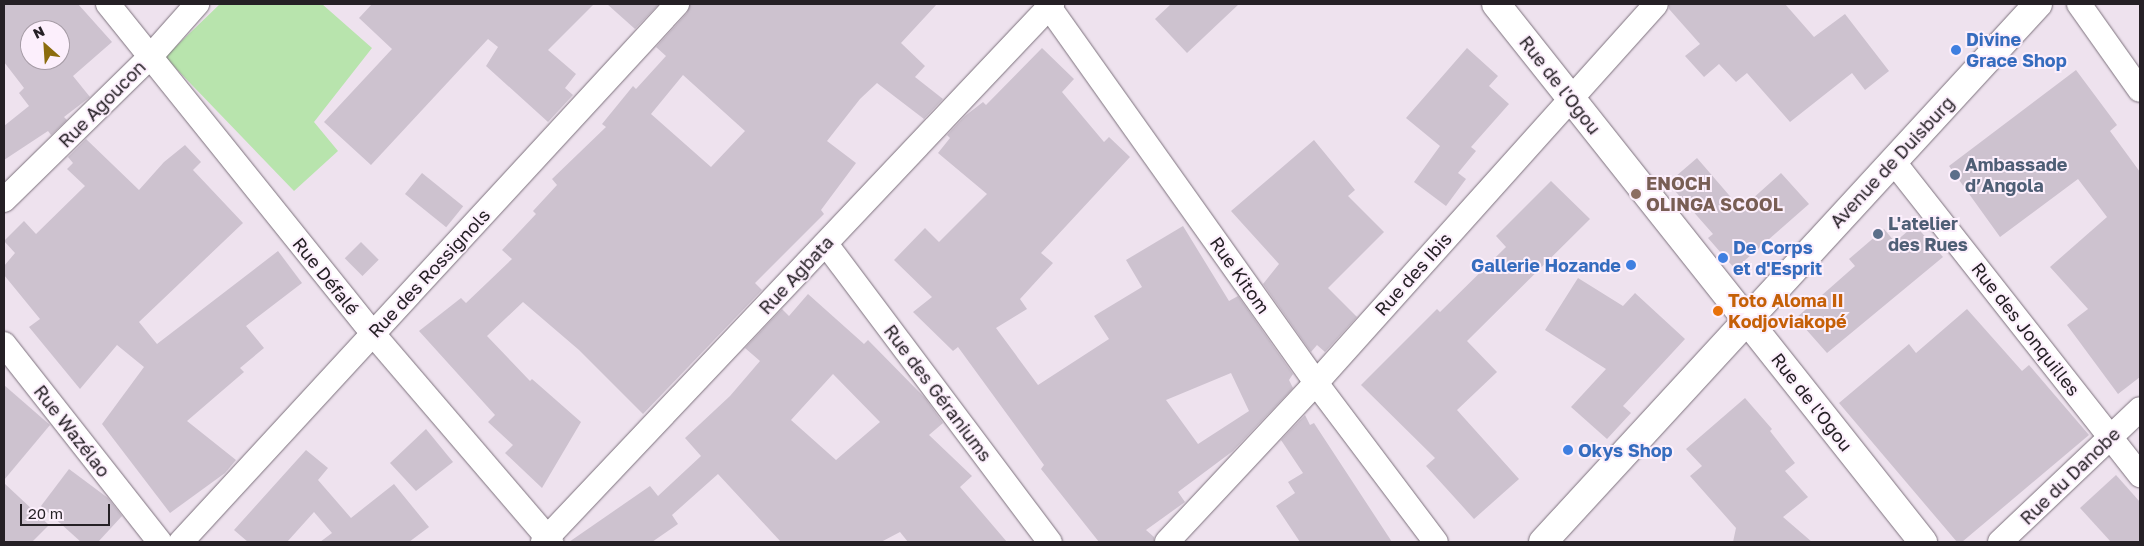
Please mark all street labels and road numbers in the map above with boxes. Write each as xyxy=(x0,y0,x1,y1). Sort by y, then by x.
street label: Rue de l'Ogou xyxy=(1515,32,1605,138)
street label: Rue Agoucon xyxy=(54,56,150,152)
street label: Avenue de Duisburg xyxy=(1826,92,1958,232)
street label: Rue des Rossignols xyxy=(364,204,494,342)
street label: Rue des Ibis xyxy=(1370,228,1456,320)
street label: Rue Agbata xyxy=(754,231,838,319)
street label: Rue Kitom xyxy=(1206,232,1274,318)
street label: Rue Défalé xyxy=(288,233,364,319)
street label: Rue des Jonquilles xyxy=(1967,258,2085,400)
street label: Rue des Géraniums xyxy=(880,320,996,466)
street label: Rue de l'Ogou xyxy=(1767,349,1857,455)
street label: Rue Wazélao xyxy=(29,381,115,481)
street label: Rue du Danobe xyxy=(2016,423,2124,529)

